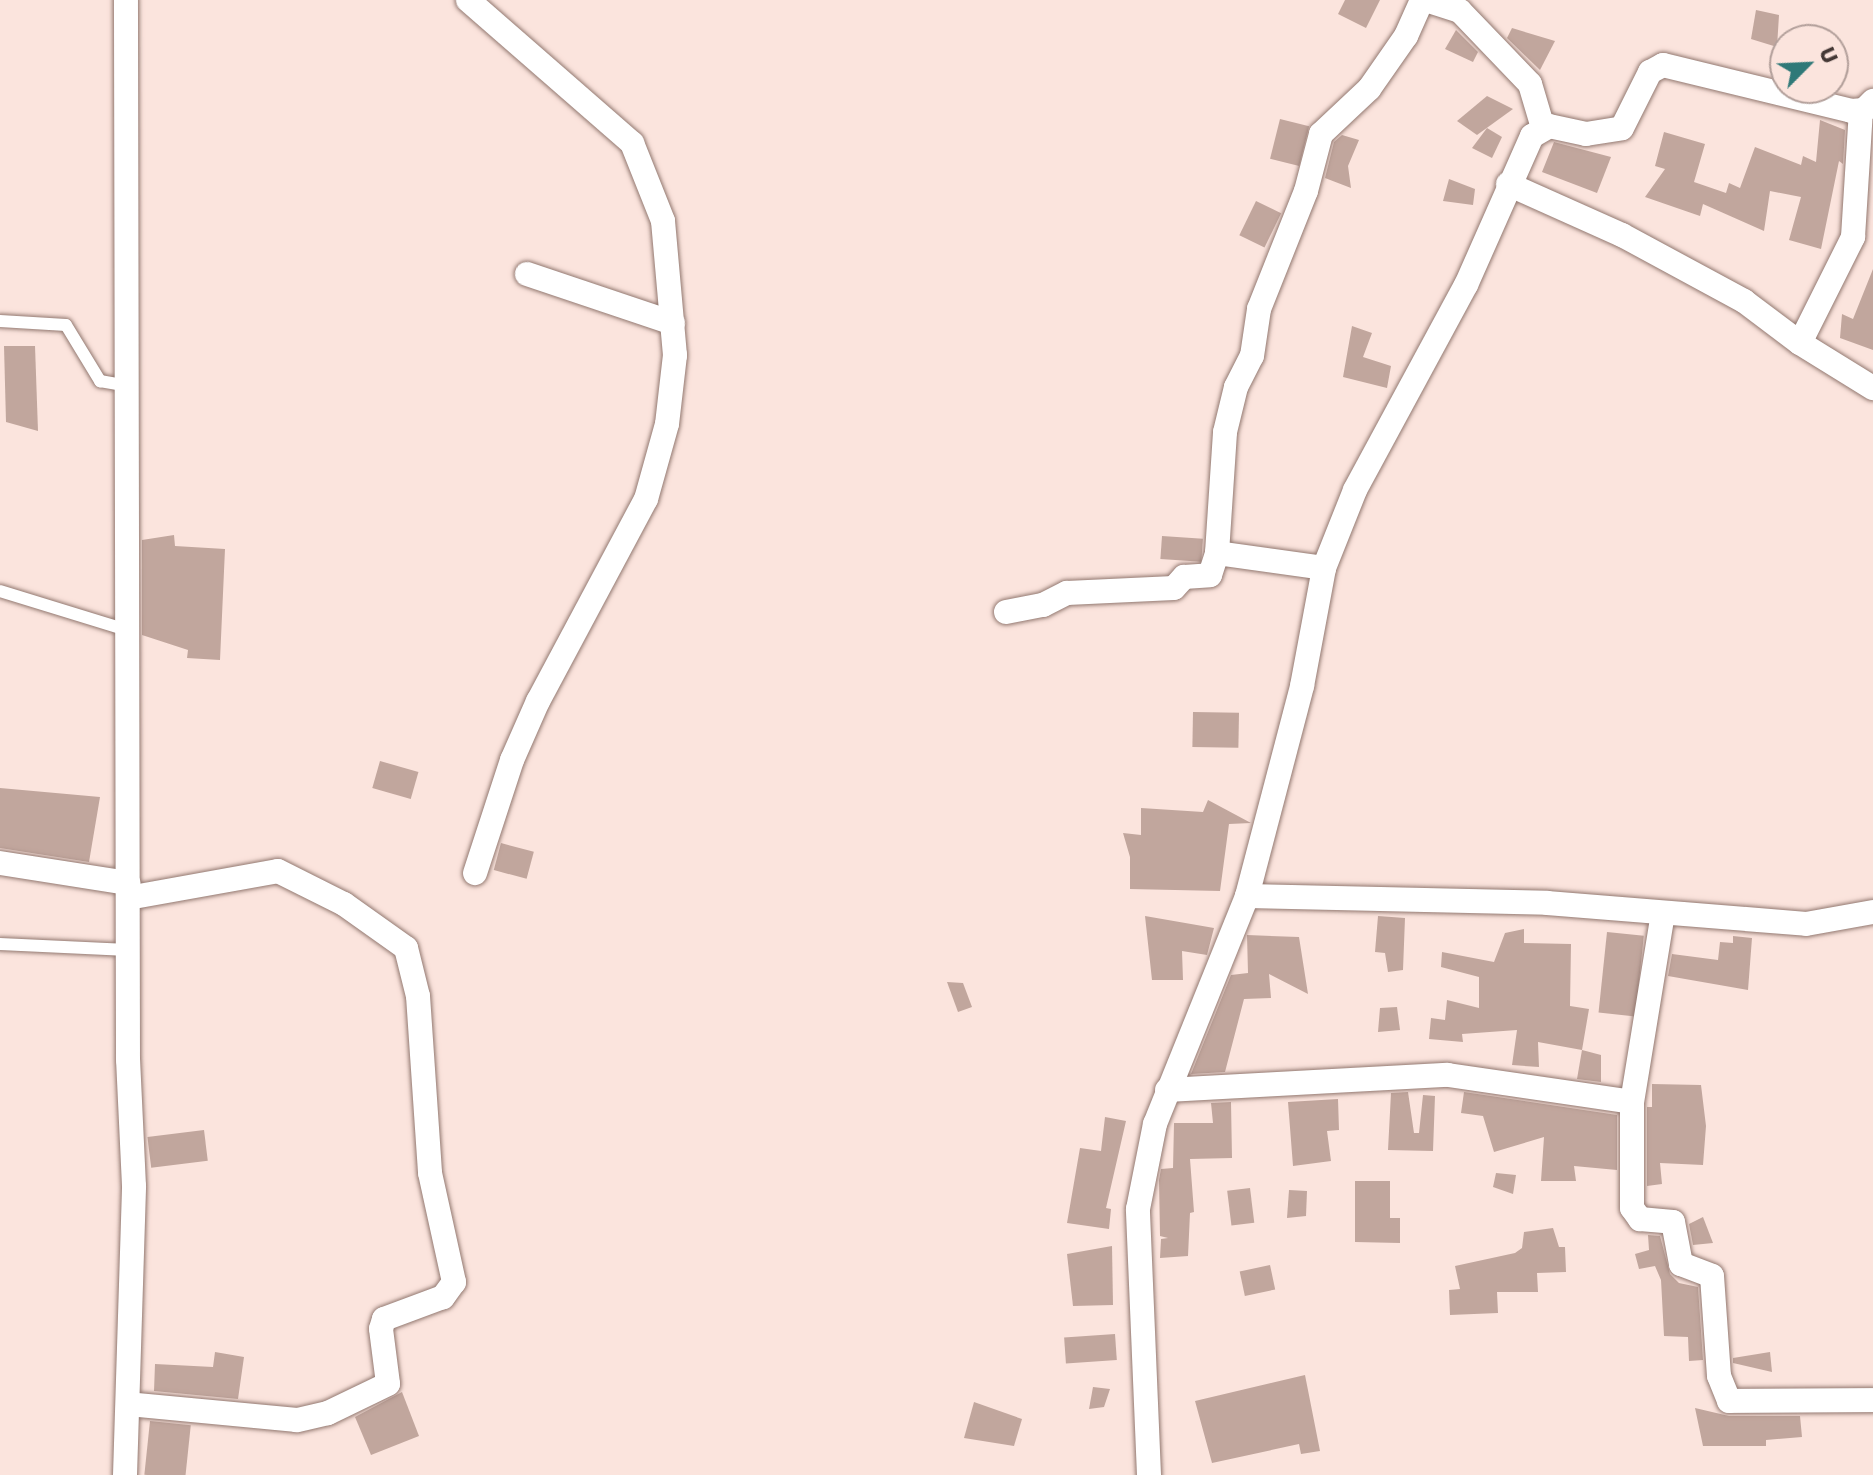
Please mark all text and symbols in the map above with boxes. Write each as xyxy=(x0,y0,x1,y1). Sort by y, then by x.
north arrow xyxy=(1769,24,1849,104)
text: U xyxy=(1811,41,1847,69)

